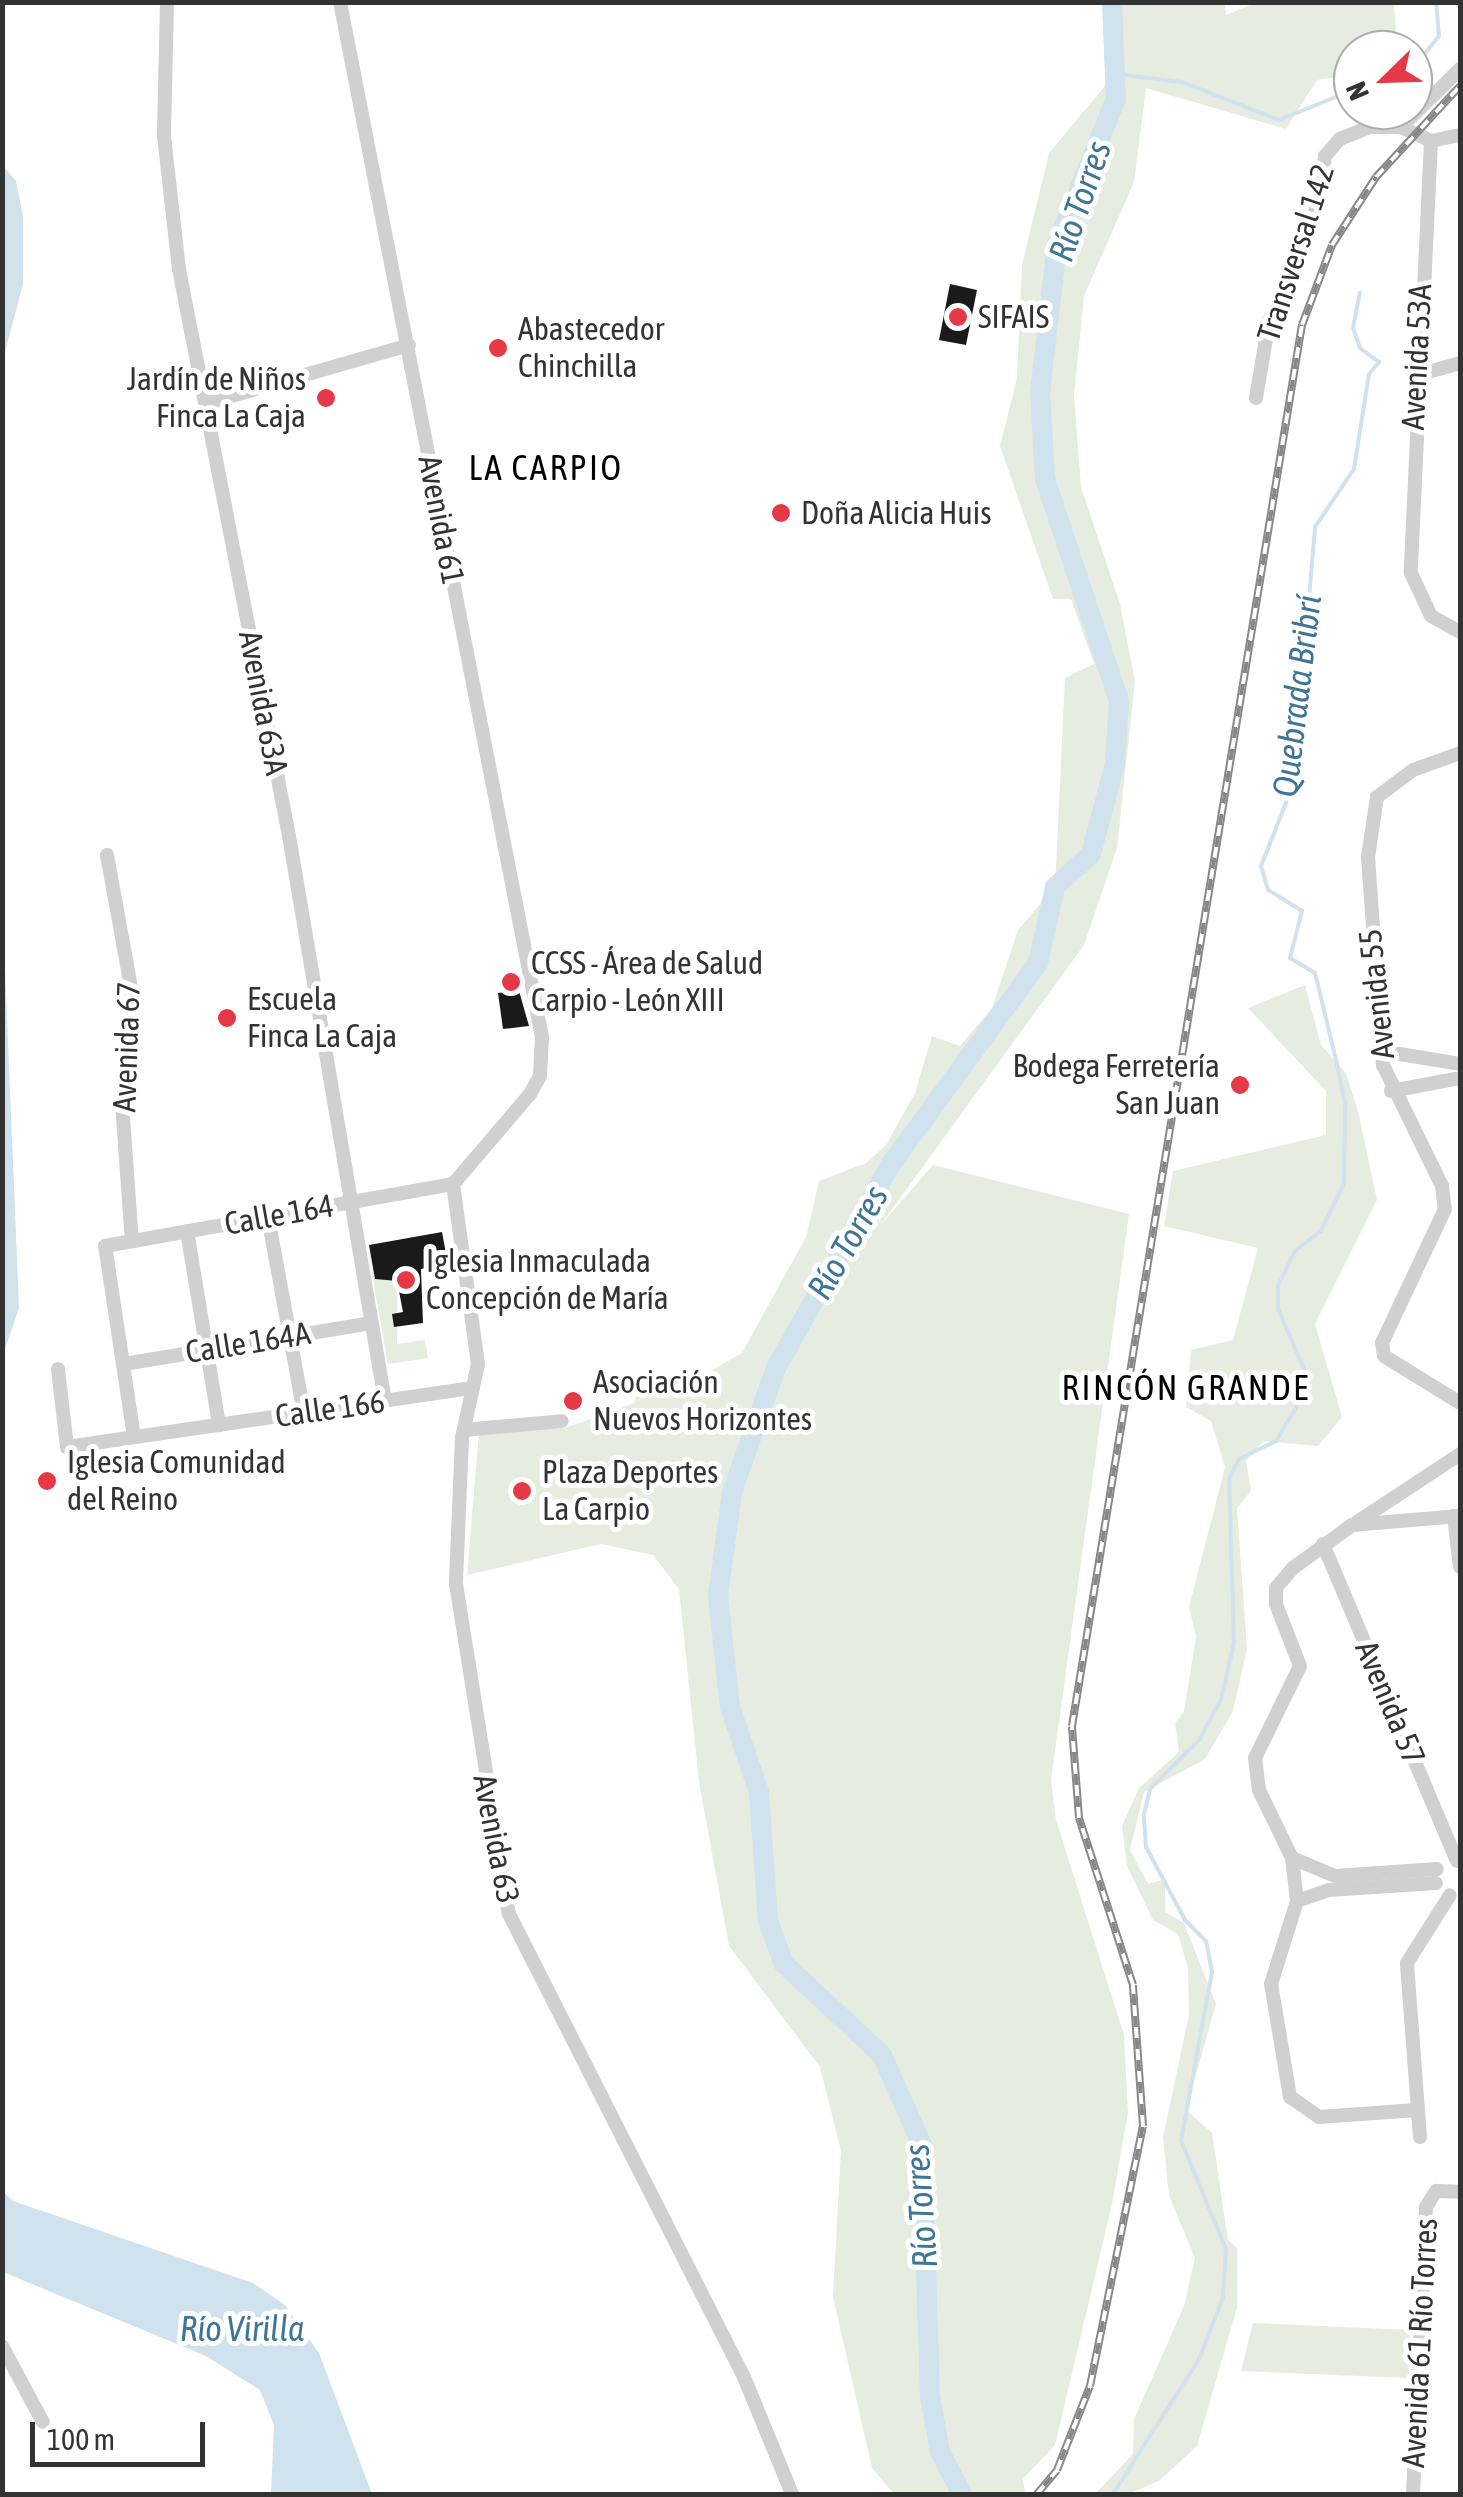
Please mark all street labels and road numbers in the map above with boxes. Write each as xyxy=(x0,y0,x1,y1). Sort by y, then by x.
street label: Transversal 142 xyxy=(1249,160,1343,346)
street label: Avenida 53A xyxy=(1394,283,1440,431)
street label: Avenida 61 xyxy=(410,452,472,588)
street label: Avenida 63A xyxy=(230,628,296,778)
street label: Avenida 55 xyxy=(1351,927,1403,1061)
street label: Avenida 67 xyxy=(106,981,148,1113)
street label: Calle 164 xyxy=(222,1187,336,1243)
street label: Calle 164A xyxy=(183,1314,313,1372)
street label: Calle 166 xyxy=(273,1382,387,1436)
street label: Avenida 57 xyxy=(1347,1635,1433,1771)
street label: Avenida 63 xyxy=(465,1771,527,1907)
street label: Avenida 61 Río Torres xyxy=(1394,2217,1446,2469)

